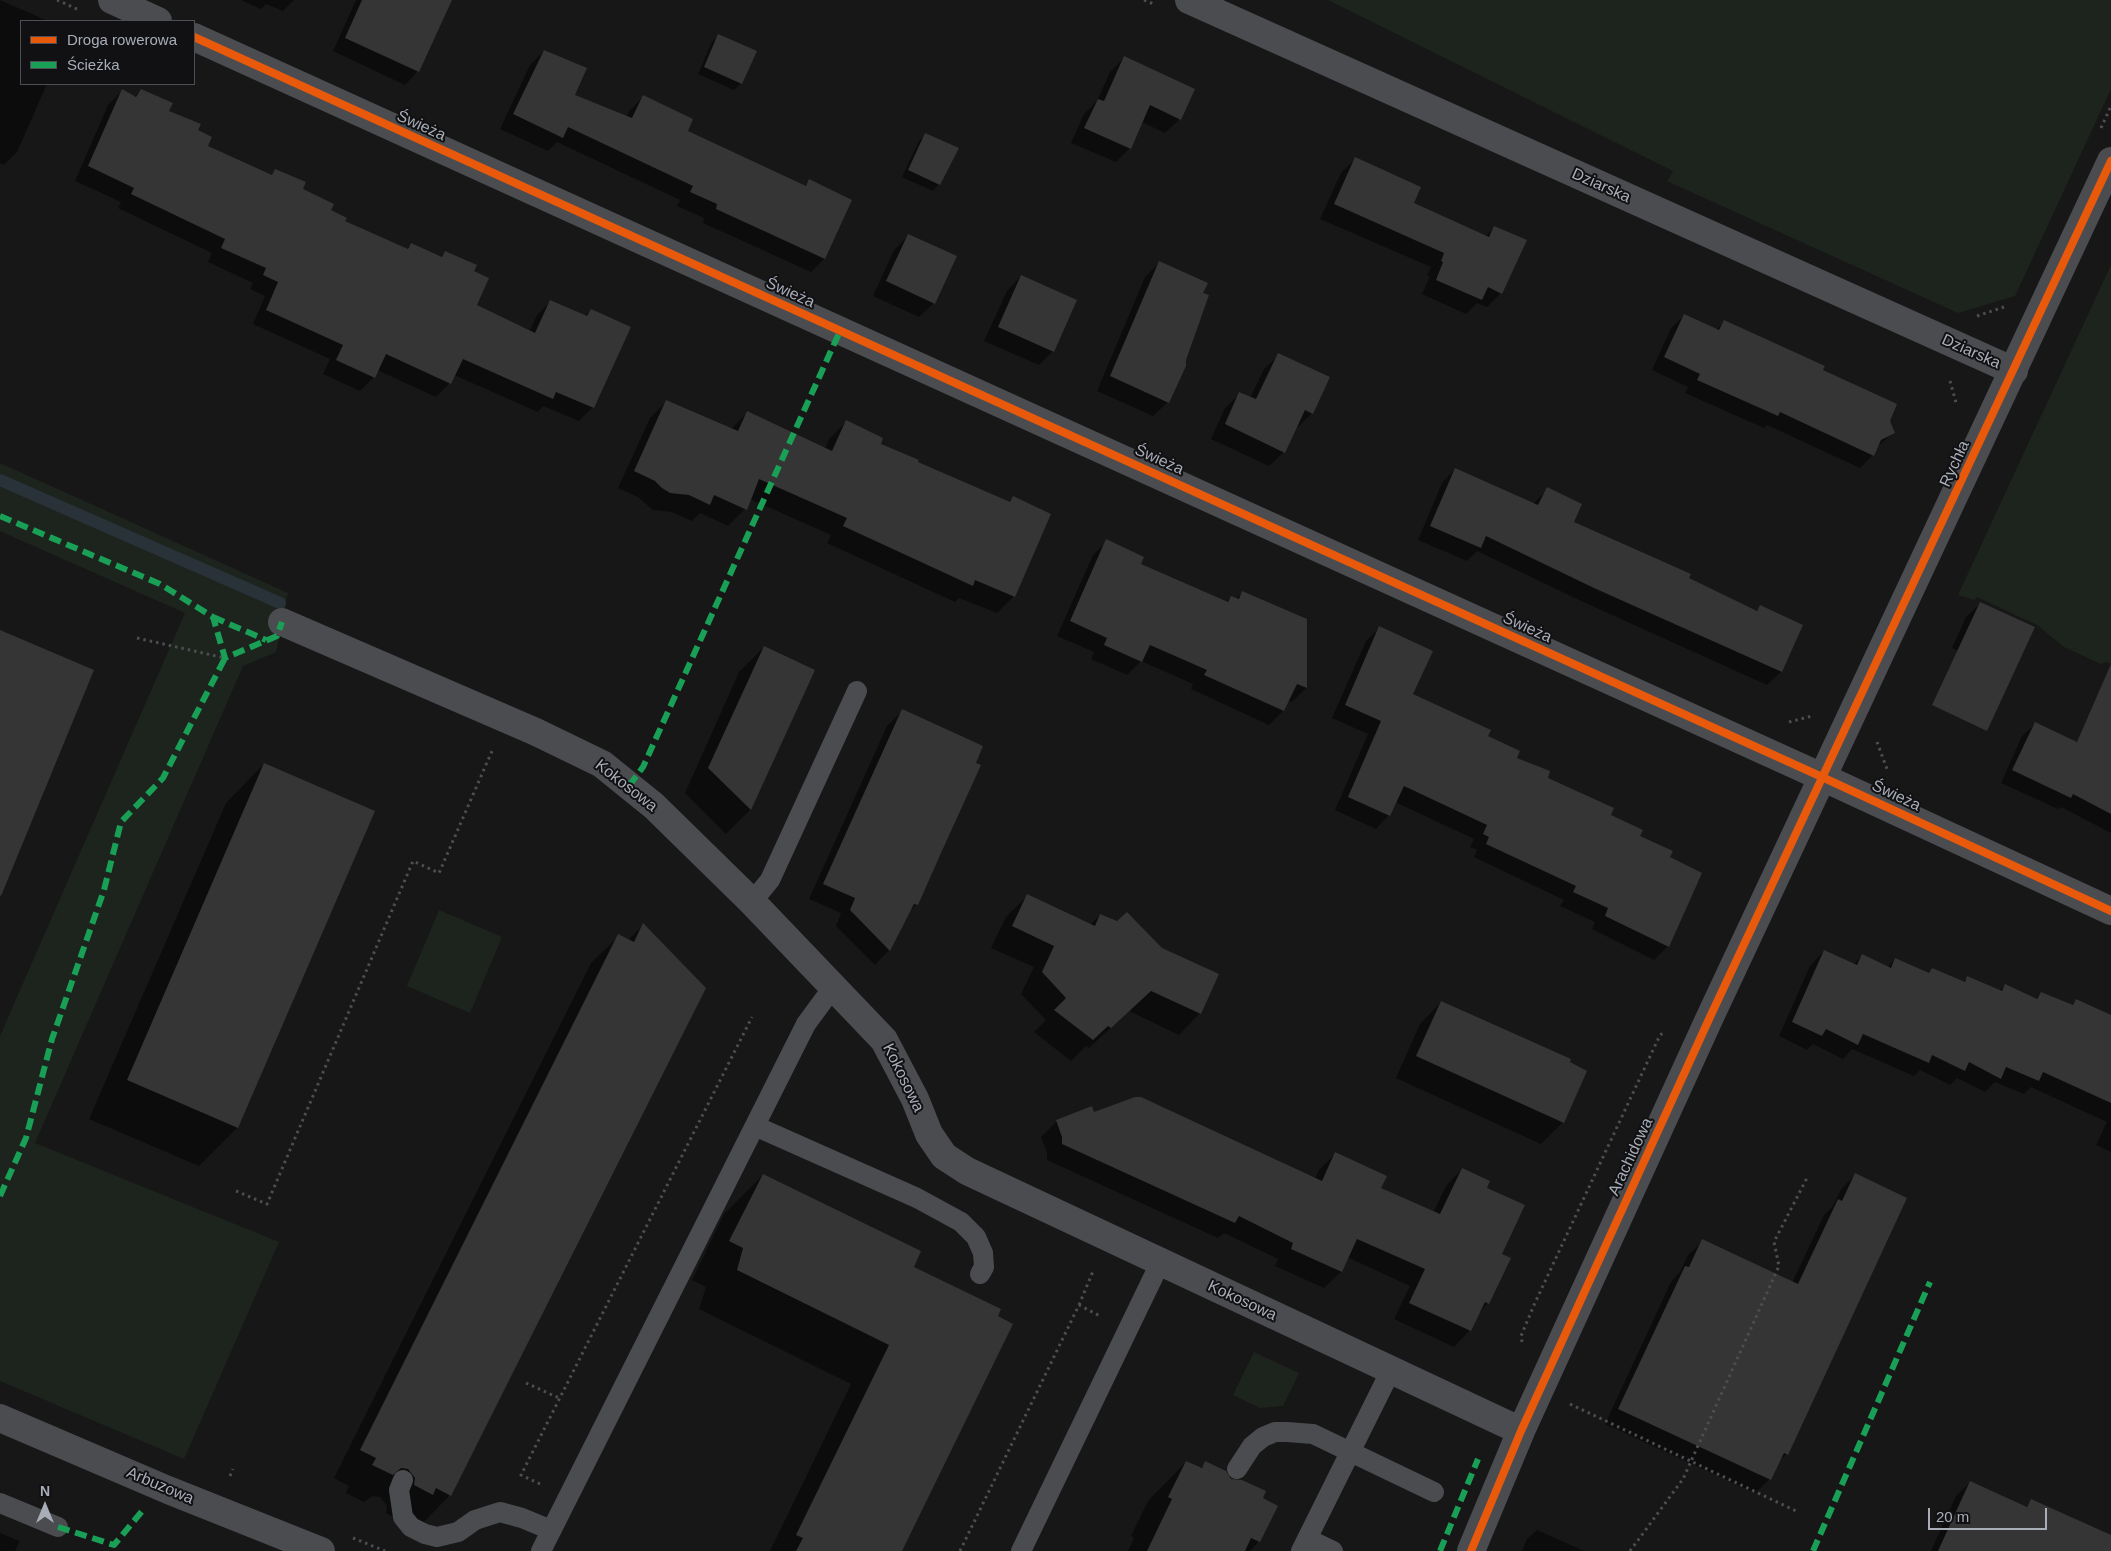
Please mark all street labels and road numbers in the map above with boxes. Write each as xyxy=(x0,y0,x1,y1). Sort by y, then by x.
street label: Świeża xyxy=(394,107,448,145)
street label: Dziarska xyxy=(1569,165,1633,207)
street label: Świeża xyxy=(763,274,817,312)
street label: Dziarska xyxy=(1939,331,2003,373)
street label: Rychła xyxy=(1936,438,1974,490)
street label: Świeża xyxy=(1132,441,1186,479)
street label: Świeża xyxy=(1500,609,1554,647)
street label: Kokosowa xyxy=(591,756,661,816)
street label: Świeża xyxy=(1869,776,1923,816)
street label: Kokosowa xyxy=(878,1041,928,1115)
street label: Arachidowa xyxy=(1605,1115,1657,1199)
street label: Kokosowa xyxy=(1204,1277,1280,1325)
street label: Arbuzowa xyxy=(124,1463,196,1509)

